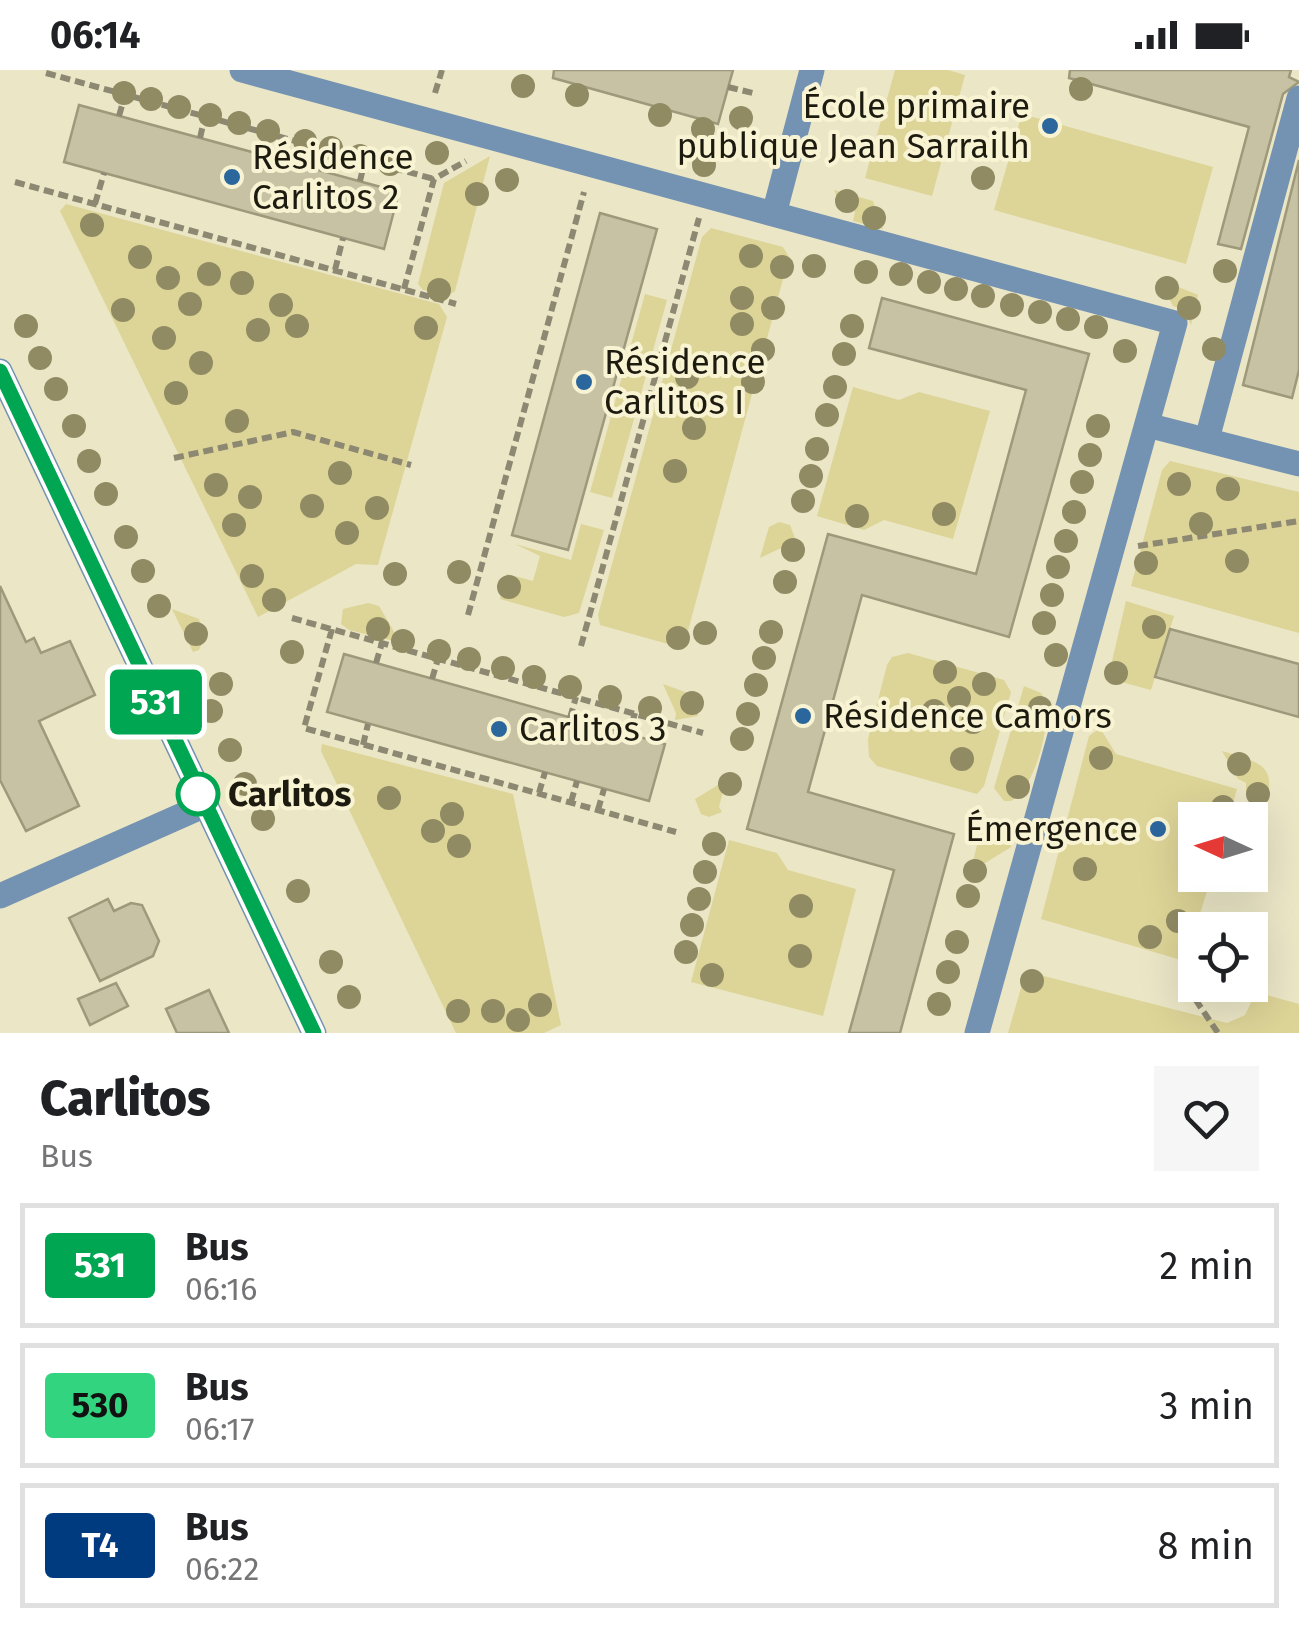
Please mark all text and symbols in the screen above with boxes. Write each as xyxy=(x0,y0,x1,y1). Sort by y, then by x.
text: 06:14 xyxy=(50,12,141,58)
place label: École primaire publique Jean Sarrailh xyxy=(676,85,1030,167)
marker: École primaire publique Jean Sarrailh xyxy=(1039,115,1061,137)
place label: Résidence Carlitos 2 xyxy=(252,136,414,218)
marker: Résidence Carlitos 2 xyxy=(221,166,243,188)
place label: Résidence Carlitos I xyxy=(604,341,766,423)
marker: Résidence Carlitos I xyxy=(573,371,595,393)
line badge: 531 xyxy=(98,670,214,734)
text: 531 xyxy=(130,681,182,723)
place label: Résidence Camors xyxy=(823,695,1112,737)
marker: Résidence Camors xyxy=(792,705,814,727)
place label: Carlitos 3 xyxy=(519,708,667,750)
marker: Carlitos 3 xyxy=(488,718,510,740)
marker: Carlitos xyxy=(177,773,219,815)
place label: Carlitos xyxy=(228,773,352,815)
north arrow xyxy=(1178,802,1268,892)
map controls xyxy=(1178,802,1268,1002)
place label: Émergence xyxy=(965,808,1138,850)
marker: Émergence xyxy=(1147,818,1169,840)
button: locate xyxy=(1178,912,1268,1002)
button: heart xyxy=(1154,1066,1259,1171)
text: Carlitos xyxy=(40,1070,210,1128)
text: Bus xyxy=(40,1137,93,1175)
text: Bus xyxy=(185,1224,249,1270)
text: 2 min xyxy=(1160,1243,1254,1289)
text: 531 xyxy=(74,1244,126,1286)
text: 06:16 xyxy=(185,1270,257,1308)
text: Bus xyxy=(185,1364,249,1410)
text: 3 min xyxy=(1159,1383,1254,1429)
text: 530 xyxy=(71,1384,129,1426)
text: 06:17 xyxy=(185,1410,254,1448)
text: Bus xyxy=(185,1504,249,1550)
text: 8 min xyxy=(1157,1523,1254,1569)
text: T4 xyxy=(82,1524,118,1566)
text: 06:22 xyxy=(185,1550,259,1588)

